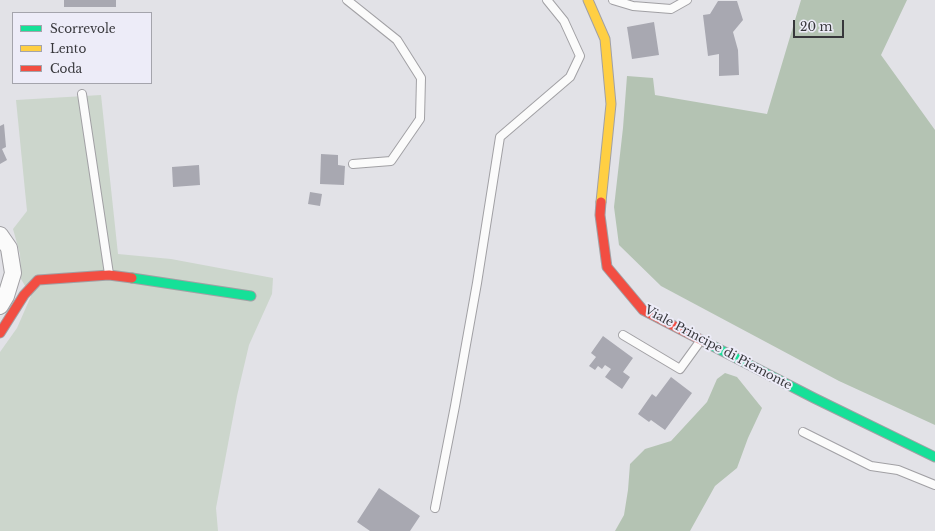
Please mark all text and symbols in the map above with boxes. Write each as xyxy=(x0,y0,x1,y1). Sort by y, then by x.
legend xyxy=(12,12,152,84)
scale bar xyxy=(795,12,846,38)
text: 20 m xyxy=(800,19,832,34)
text: Scorrevole xyxy=(50,21,116,36)
text: Lento xyxy=(50,41,86,56)
text: Coda xyxy=(50,61,82,76)
street label: Viale Principe di Piemonte xyxy=(642,303,794,393)

